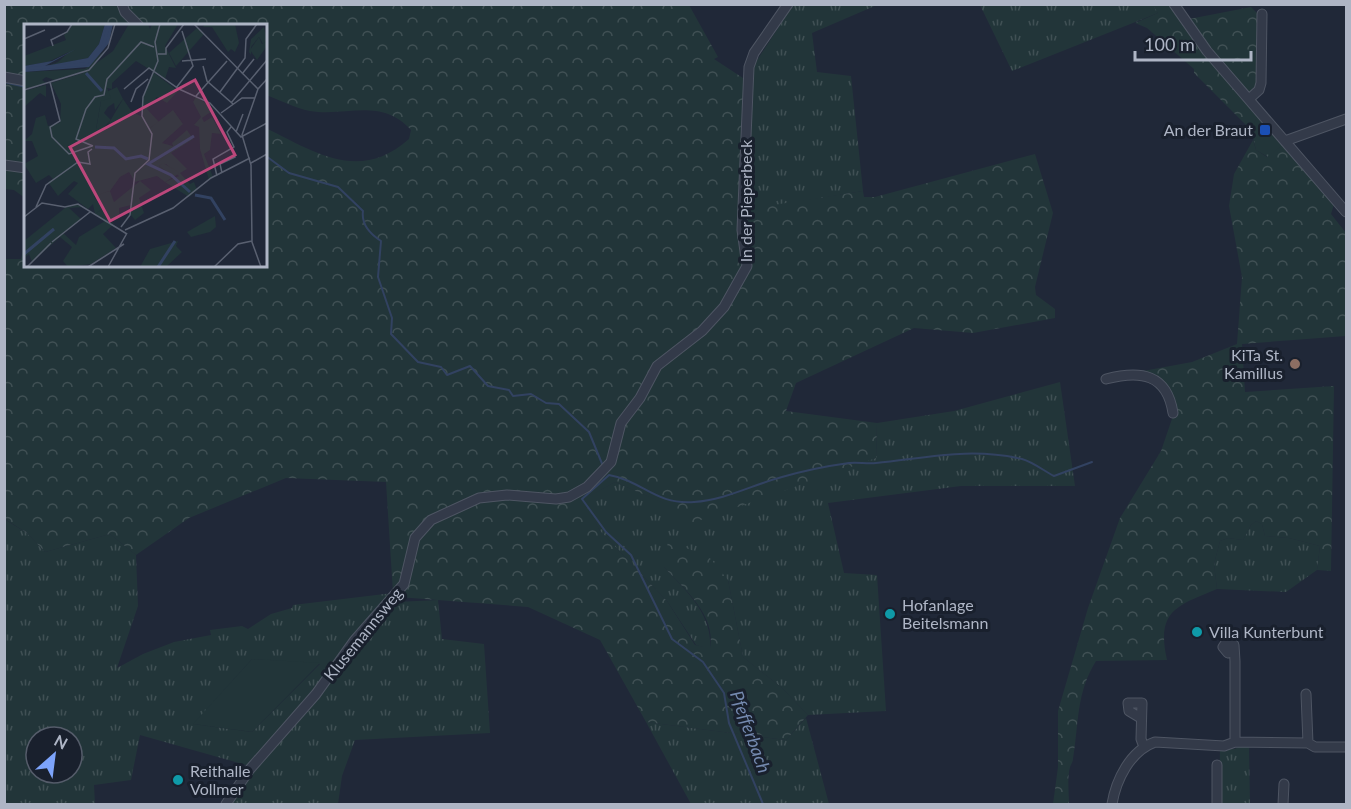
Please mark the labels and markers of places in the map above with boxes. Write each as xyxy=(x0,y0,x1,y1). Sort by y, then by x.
place label: An der Braut xyxy=(1164,120,1253,139)
marker: An der Braut xyxy=(1258,123,1272,137)
place label: KiTa St. Kamillus xyxy=(1224,345,1283,382)
marker: KiTa St. Kamillus xyxy=(1288,357,1302,371)
place label: Hofanlage Beitelsmann xyxy=(902,595,988,632)
marker: Hofanlage Beitelsmann xyxy=(883,607,897,621)
place label: Villa Kunterbunt xyxy=(1209,622,1324,641)
marker: Villa Kunterbunt xyxy=(1190,625,1204,639)
place label: Reithalle Vollmer xyxy=(190,761,250,798)
marker: Reithalle Vollmer xyxy=(171,773,185,787)

